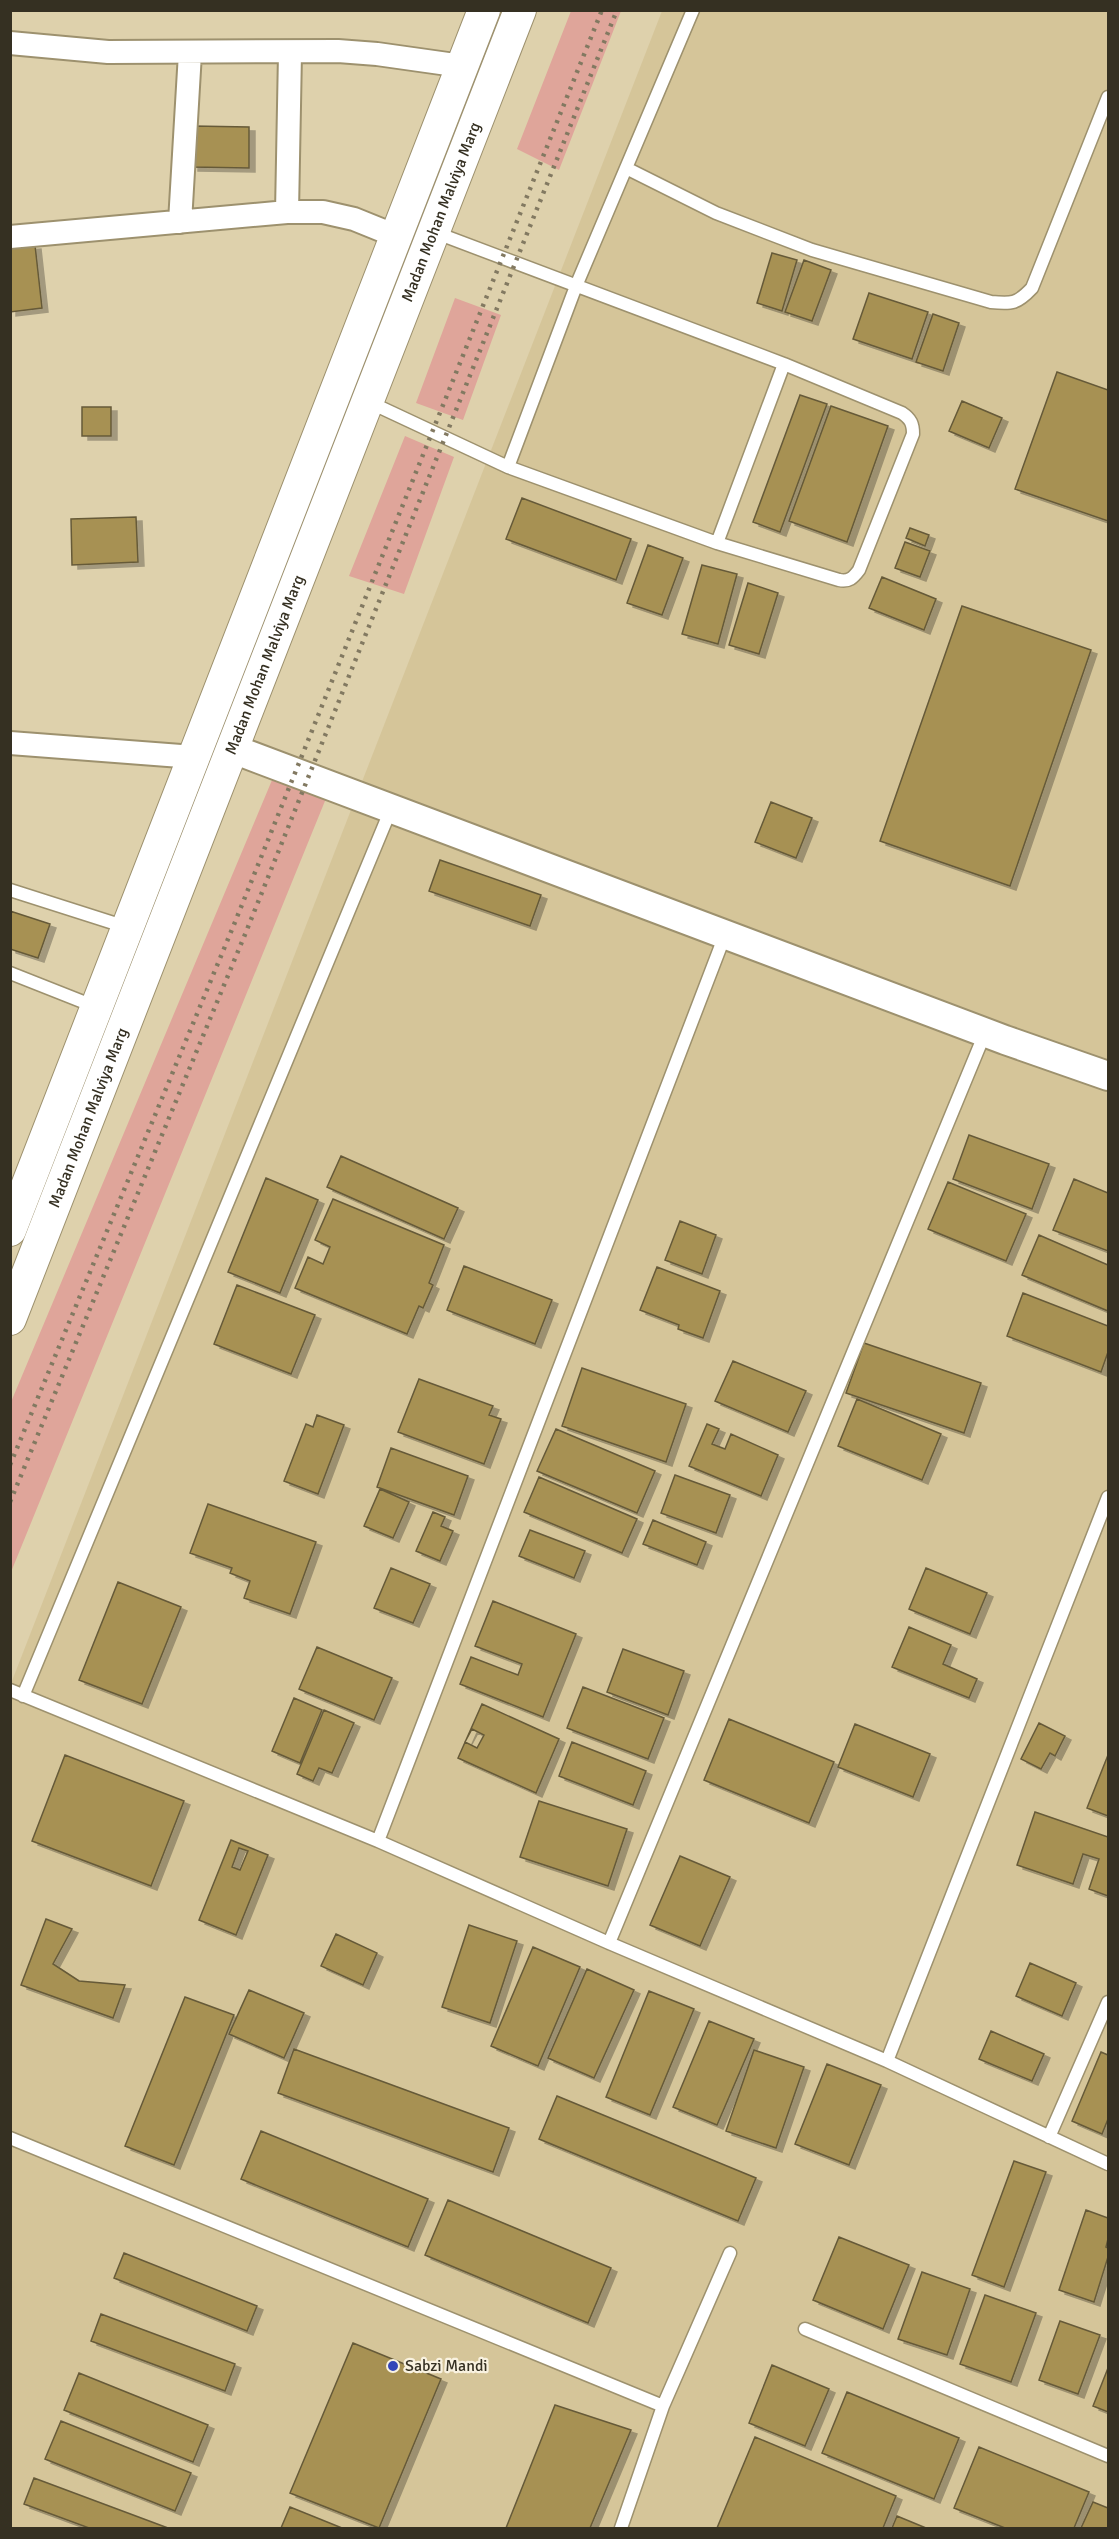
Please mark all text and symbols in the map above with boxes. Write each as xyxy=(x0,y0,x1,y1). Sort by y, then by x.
street label: Madan Mohan Malviya Marg xyxy=(397,119,485,305)
street label: Madan Mohan Malviya Marg xyxy=(221,572,309,758)
street label: Madan Mohan Malviya Marg xyxy=(44,1025,132,1210)
place label: Sabzi Mandi xyxy=(405,2356,488,2376)
marker: Sabzi Mandi xyxy=(386,2359,400,2373)

